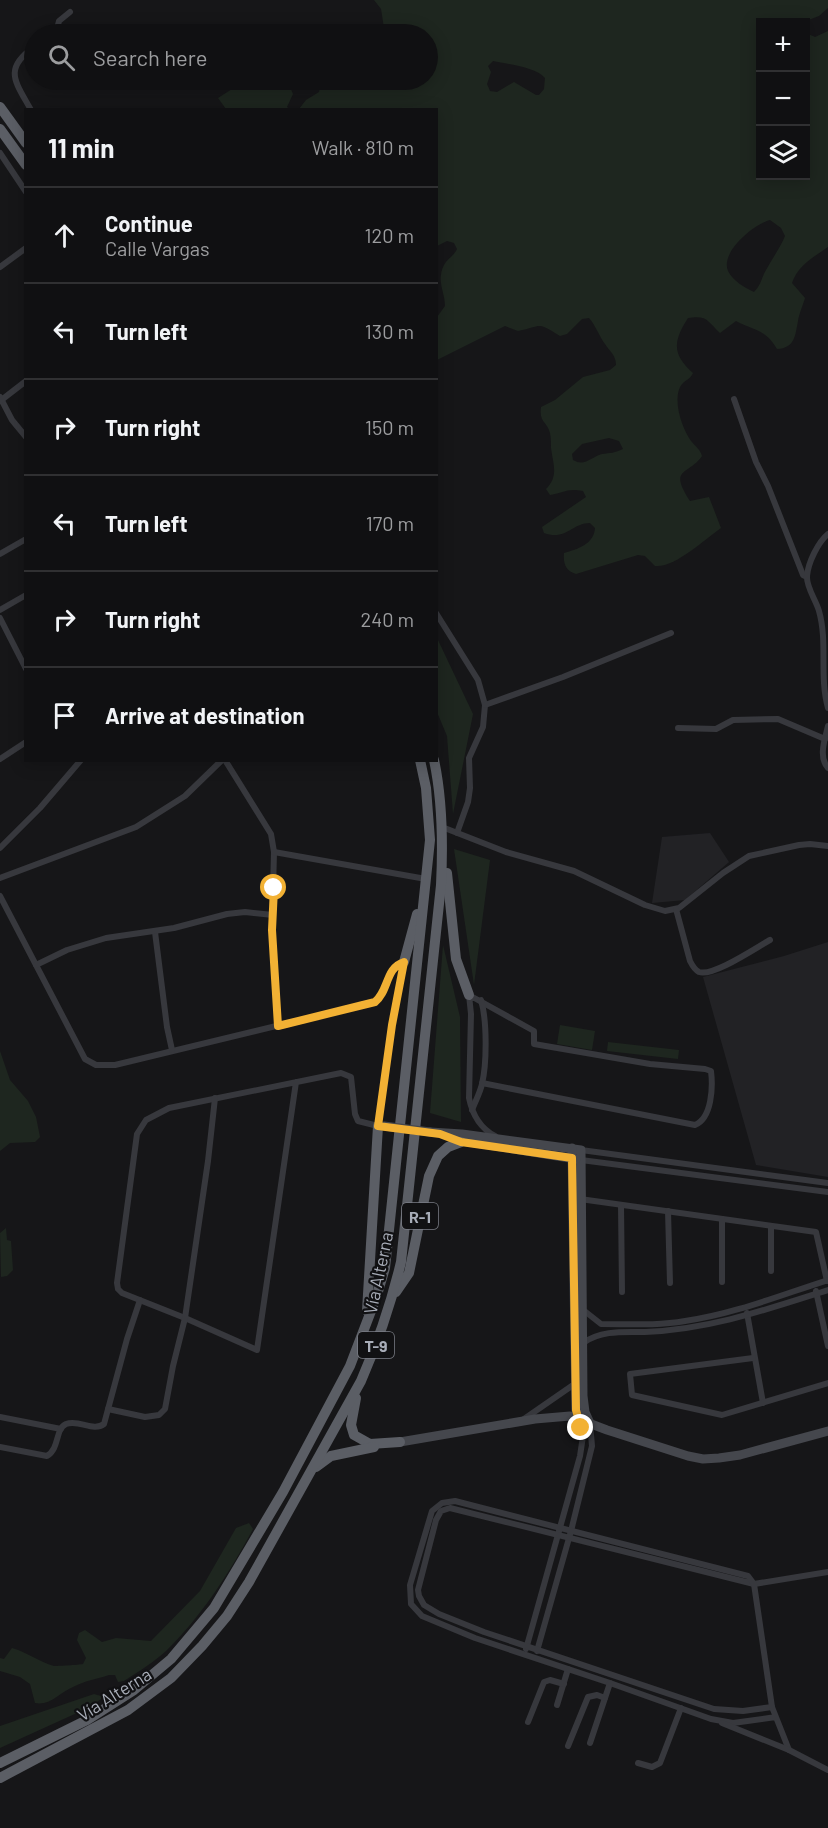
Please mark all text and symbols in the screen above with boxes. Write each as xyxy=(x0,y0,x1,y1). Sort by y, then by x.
map controls xyxy=(756,18,810,180)
button: + xyxy=(756,18,810,72)
search box xyxy=(24,24,438,90)
icon: search xyxy=(45,41,78,74)
text: Search here xyxy=(93,44,207,70)
button: − xyxy=(756,72,810,126)
button: layers xyxy=(756,126,810,180)
text: 11 min xyxy=(48,132,114,163)
text: Walk · 810 m xyxy=(312,135,414,159)
text: Continue xyxy=(105,210,193,236)
icon: ahead xyxy=(48,219,81,252)
text: 120 m xyxy=(364,223,414,247)
text: Calle Vargas xyxy=(105,236,210,260)
icon: left xyxy=(48,315,81,348)
text: Turn left xyxy=(105,318,188,344)
text: 130 m xyxy=(365,319,414,343)
icon: right xyxy=(48,411,81,444)
text: Turn right xyxy=(105,414,200,440)
text: 150 m xyxy=(365,415,414,439)
icon: left xyxy=(48,507,81,540)
text: Turn left xyxy=(105,510,188,536)
text: 170 m xyxy=(366,511,414,535)
icon: right xyxy=(48,603,81,636)
text: Turn right xyxy=(105,606,200,632)
text: 240 m xyxy=(360,607,414,631)
icon: arrive xyxy=(48,699,81,732)
text: Arrive at destination xyxy=(105,702,304,728)
route start xyxy=(260,874,286,900)
road number: R-1 xyxy=(402,1203,438,1229)
street label: Vía Alterna xyxy=(359,1230,397,1316)
road number: T-9 xyxy=(358,1332,394,1358)
route end xyxy=(567,1414,593,1440)
street label: Vía Alterna xyxy=(73,1663,155,1725)

